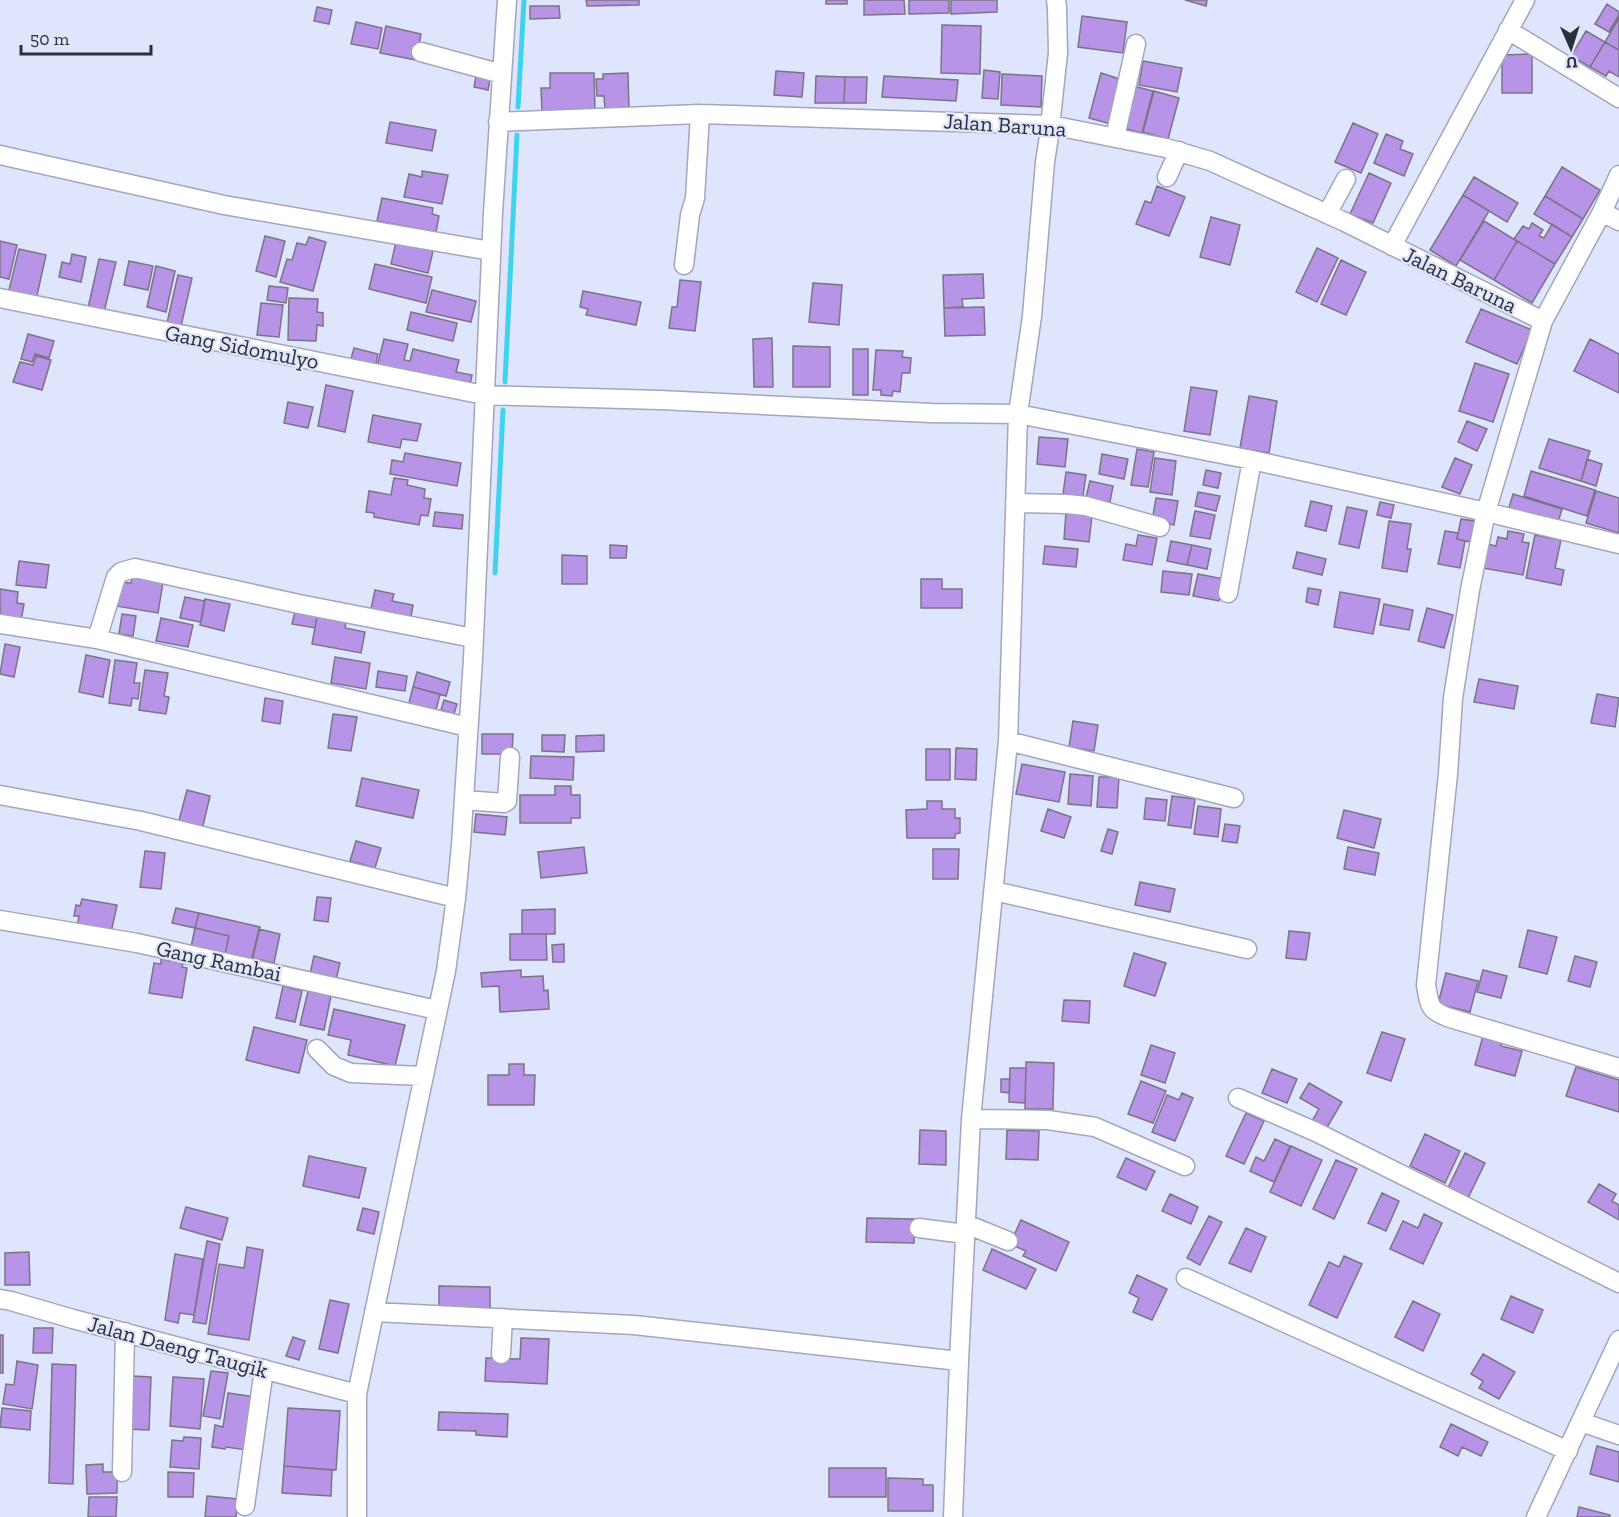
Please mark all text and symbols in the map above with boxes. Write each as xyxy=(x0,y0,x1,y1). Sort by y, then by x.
scale bar xyxy=(21,18,152,56)
north arrow xyxy=(1541,18,1601,78)
text: 50 m xyxy=(30,28,70,50)
text: U xyxy=(1565,53,1578,72)
street label: Jalan Baruna xyxy=(943,107,1068,143)
street label: Jalan Baruna xyxy=(1399,241,1521,319)
street label: Gang Sidomulyo xyxy=(163,319,321,375)
street label: Gang Rambai xyxy=(154,935,284,987)
street label: Jalan Daeng Taugik xyxy=(85,1310,272,1384)

